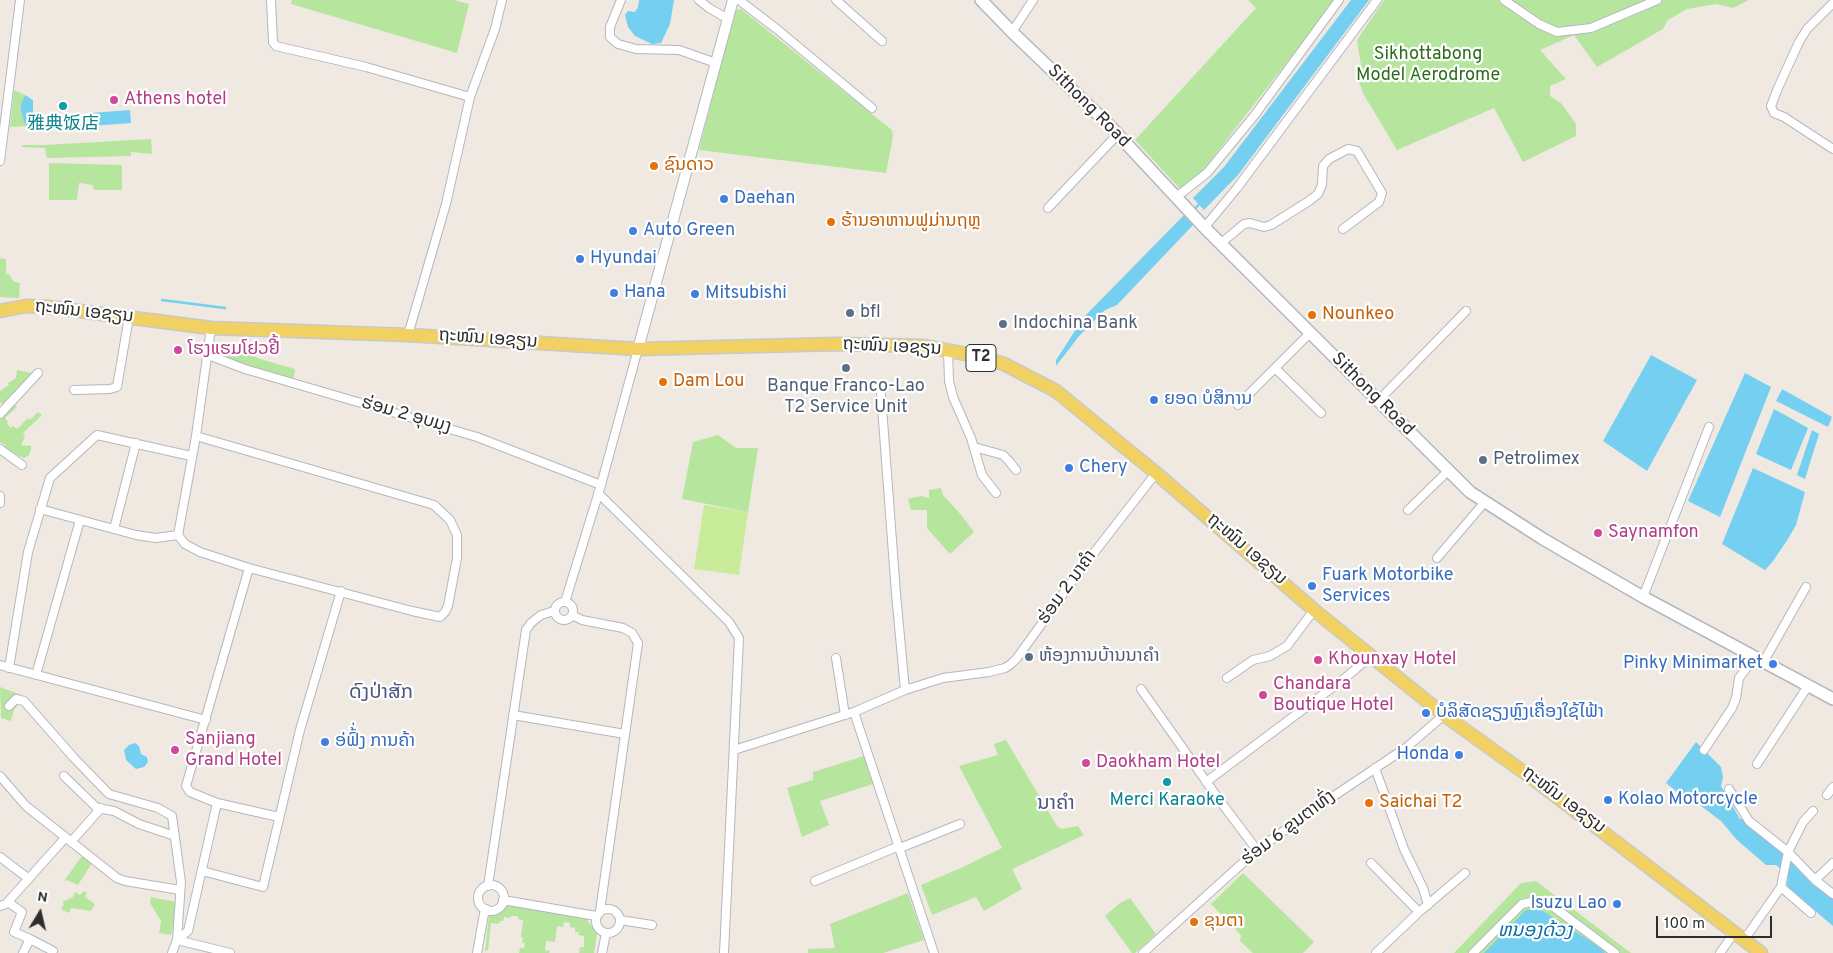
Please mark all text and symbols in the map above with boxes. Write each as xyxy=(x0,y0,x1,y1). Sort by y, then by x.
park label: Sikhottabong Model Aerodrome xyxy=(1356,44,1500,86)
street label: Sithong Road xyxy=(1042,61,1134,153)
place label: Athens hotel xyxy=(124,89,227,111)
marker: Athens hotel xyxy=(108,94,120,106)
marker: 雅典饭店 xyxy=(57,100,69,112)
place label: 雅典饭店 xyxy=(27,114,99,136)
place label: ຊົນດາວ xyxy=(664,155,714,177)
marker: ຊົນດາວ xyxy=(648,160,660,172)
place label: Daehan xyxy=(734,188,795,210)
marker: Daehan xyxy=(718,193,730,205)
place label: ຮ້ານອາຫານຟູມ່ານຖຫຼ xyxy=(841,211,981,233)
marker: ຮ້ານອາຫານຟູມ່ານຖຫຼ xyxy=(825,216,837,228)
place label: Auto Green xyxy=(643,220,735,242)
marker: Auto Green xyxy=(627,225,639,237)
place label: Hyundai xyxy=(590,248,657,270)
marker: Hyundai xyxy=(574,253,586,265)
place label: Hana xyxy=(624,282,665,304)
place label: Mitsubishi xyxy=(705,283,787,305)
marker: Hana xyxy=(608,287,620,299)
marker: Mitsubishi xyxy=(689,288,701,300)
street label: ຖະໜົນ ເອຊຽນ xyxy=(34,297,134,329)
place label: bfl xyxy=(860,302,881,324)
place label: Nounkeo xyxy=(1322,304,1394,326)
marker: bfl xyxy=(844,307,856,319)
marker: Nounkeo xyxy=(1306,309,1318,321)
place label: Indochina Bank xyxy=(1013,313,1138,335)
marker: Indochina Bank xyxy=(997,318,1009,330)
street label: ຖະໜົນ ເອຊຽນ xyxy=(438,326,538,354)
street label: ຖະໜົນ ເອຊຽນ xyxy=(842,335,942,361)
place label: ໂຮງແຮມໂຢວຢີ້ xyxy=(188,339,280,361)
marker: ໂຮງແຮມໂຢວຢີ້ xyxy=(172,344,184,356)
road number: T2 xyxy=(966,344,996,372)
street label: Sithong Road xyxy=(1326,349,1418,441)
marker: Banque Franco-Lao T2 Service Unit xyxy=(840,362,852,374)
place label: Dam Lou xyxy=(673,371,744,393)
marker: Dam Lou xyxy=(657,376,669,388)
place label: Banque Franco-Lao T2 Service Unit xyxy=(767,376,925,418)
place label: ຍອດ ບໍສິການ xyxy=(1164,389,1252,411)
street label: ຮ່ອມ 2 ອຸບມຸງ xyxy=(358,393,454,439)
marker: ຍອດ ບໍສິການ xyxy=(1148,394,1160,406)
place label: Petrolimex xyxy=(1493,449,1580,471)
marker: Petrolimex xyxy=(1477,454,1489,466)
place label: Chery xyxy=(1079,457,1128,479)
marker: Chery xyxy=(1063,462,1075,474)
street label: ຖະໜົນ ເອຊຽນ xyxy=(1201,509,1291,591)
place label: Saynamfon xyxy=(1608,522,1699,544)
marker: Saynamfon xyxy=(1592,527,1604,539)
street label: ຮ່ອມ 2 ນາຄຳ xyxy=(1034,547,1102,629)
place label: Fuark Motorbike Services xyxy=(1322,565,1453,608)
marker: Fuark Motorbike Services xyxy=(1306,580,1318,592)
place label: ຫ້ອງການບ້ານນາຄໍາ xyxy=(1039,646,1160,668)
place label: Khounxay Hotel xyxy=(1328,649,1457,671)
marker: ຫ້ອງການບ້ານນາຄໍາ xyxy=(1023,651,1035,663)
place label: Pinky Minimarket xyxy=(1623,653,1763,675)
marker: Khounxay Hotel xyxy=(1312,654,1324,666)
marker: Pinky Minimarket xyxy=(1767,658,1779,670)
place label: Chandara Boutique Hotel xyxy=(1273,674,1394,716)
district label: ດົງປ່າສັກ xyxy=(349,682,413,706)
marker: Chandara Boutique Hotel xyxy=(1257,689,1269,701)
place label: ບໍລິສັດຊຽງຫຼົງເຄື່ອງໃຊ້ໄຟ້າ xyxy=(1436,702,1604,724)
marker: ບໍລິສັດຊຽງຫຼົງເຄື່ອງໃຊ້ໄຟ້າ xyxy=(1420,707,1432,719)
place label: Sanjiang Grand Hotel xyxy=(185,729,282,772)
place label: ອ່ຟົ້່ງ ການຄ້າ xyxy=(335,731,415,753)
marker: ອ່ຟົ້່ງ ການຄ້າ xyxy=(319,736,331,748)
marker: Sanjiang Grand Hotel xyxy=(169,744,181,756)
place label: Honda xyxy=(1396,744,1449,766)
marker: Honda xyxy=(1453,749,1465,761)
place label: Daokham Hotel xyxy=(1096,752,1220,774)
marker: Daokham Hotel xyxy=(1080,757,1092,769)
street label: ຖະໜົນ ເອຊຽນ xyxy=(1517,763,1609,839)
marker: Merci Karaoke xyxy=(1161,776,1173,788)
street label: ຮ່ອມ 6 ຂູນຕາທົ່ງ xyxy=(1238,787,1340,871)
place label: Kolao Motorcycle xyxy=(1618,789,1758,811)
place label: Merci Karaoke xyxy=(1109,790,1225,812)
place label: Saichai T2 xyxy=(1379,792,1463,814)
district label: ນາຄຳ xyxy=(1037,793,1075,817)
marker: Kolao Motorcycle xyxy=(1602,794,1614,806)
marker: Saichai T2 xyxy=(1363,797,1375,809)
north arrow xyxy=(15,888,65,938)
text: N xyxy=(36,889,49,907)
place label: Isuzu Lao xyxy=(1531,893,1607,915)
marker: Isuzu Lao xyxy=(1611,898,1623,910)
scale bar xyxy=(1658,906,1774,938)
place label: ຂຸນຕາ xyxy=(1204,911,1244,933)
text: 100 m xyxy=(1664,915,1705,934)
marker: ຂຸນຕາ xyxy=(1188,916,1200,928)
water label: ຫນອງດ້ວງ xyxy=(1498,921,1572,943)

